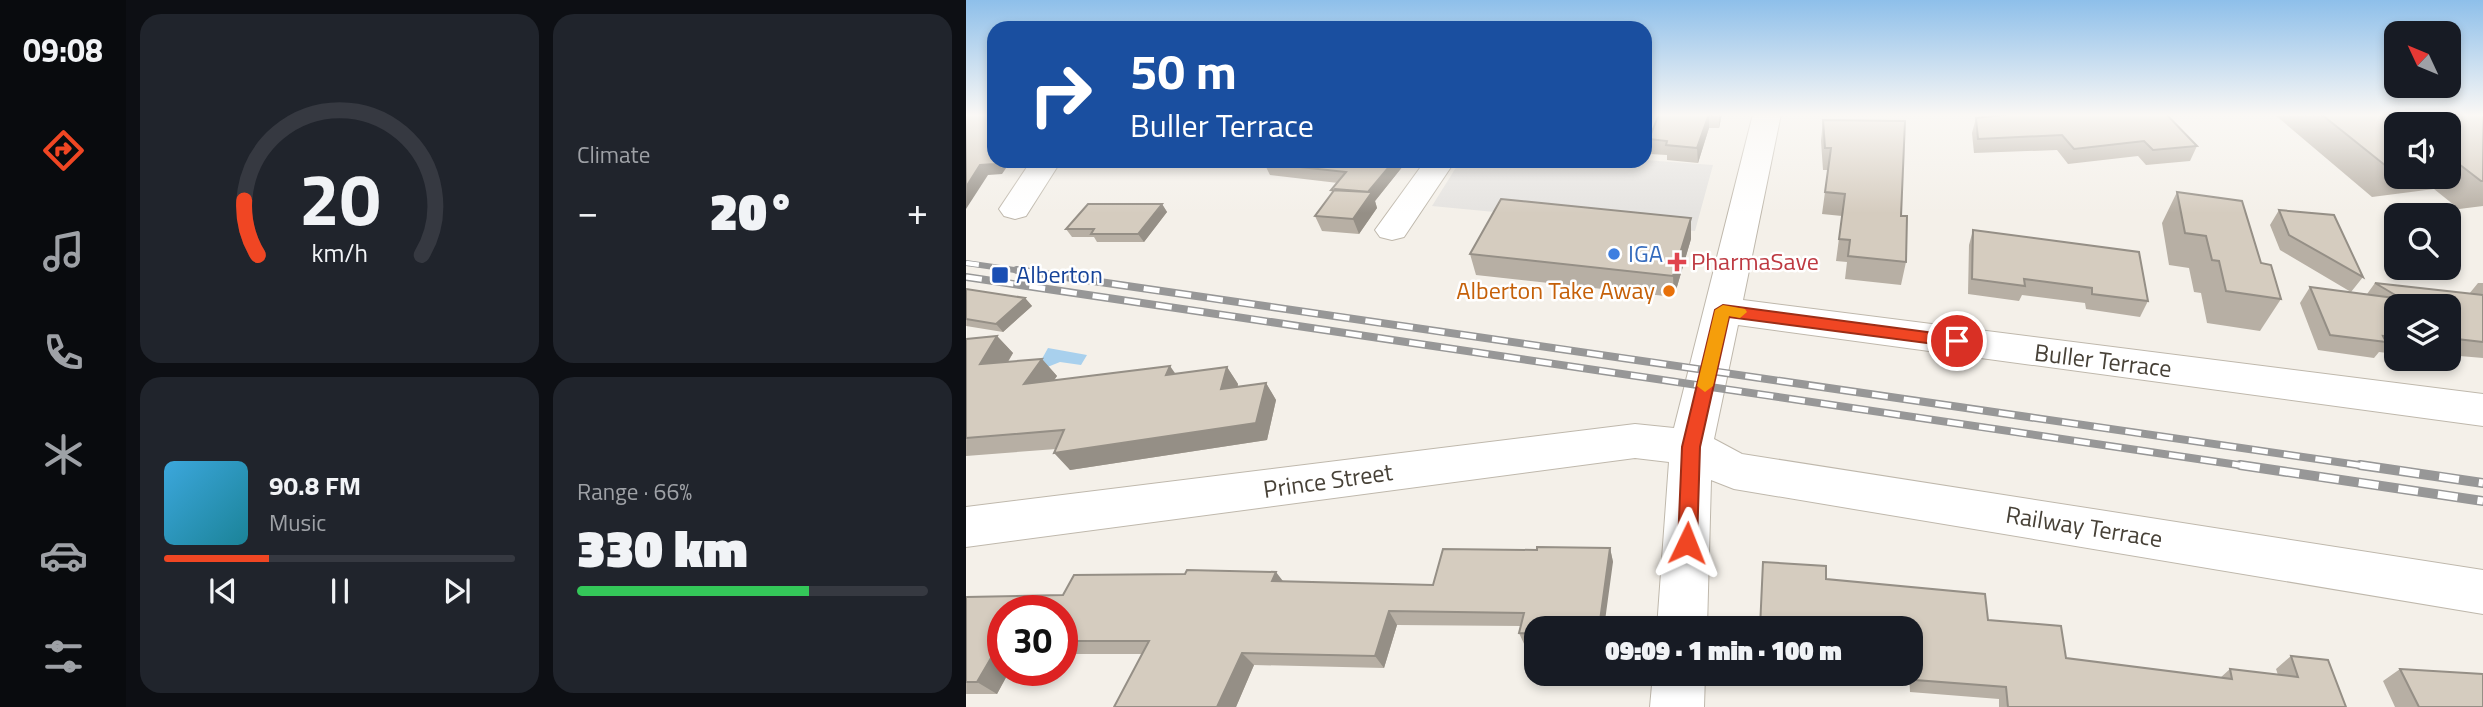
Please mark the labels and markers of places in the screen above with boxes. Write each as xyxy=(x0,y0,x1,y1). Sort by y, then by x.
place label: IGA xyxy=(1628,235,1663,271)
place label: PharmaSave xyxy=(1691,243,1819,279)
marker: IGA xyxy=(1606,246,1622,262)
marker: PharmaSave xyxy=(1669,254,1685,270)
place label: Alberton xyxy=(1016,256,1103,292)
marker: Alberton xyxy=(990,265,1010,285)
place label: Alberton Take Away xyxy=(1456,272,1655,308)
marker: Alberton Take Away xyxy=(1661,283,1677,299)
pin xyxy=(1927,311,1987,371)

